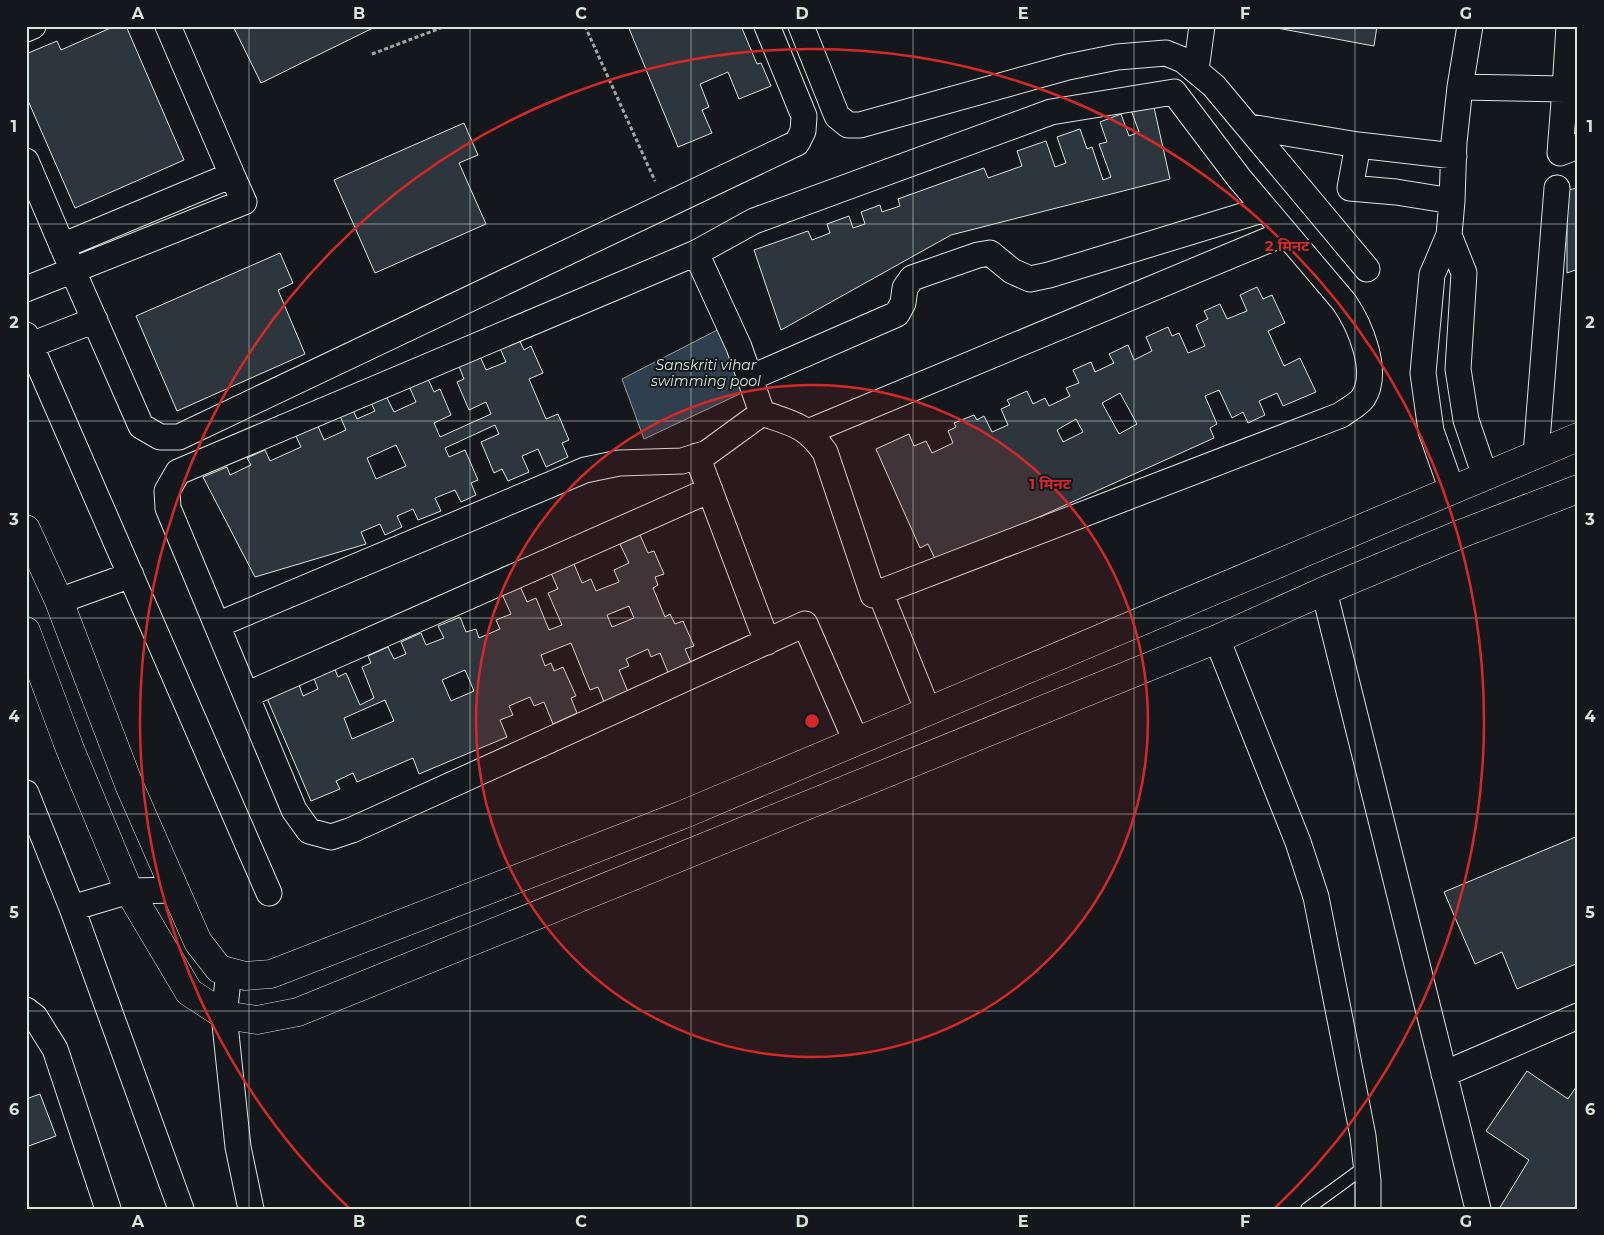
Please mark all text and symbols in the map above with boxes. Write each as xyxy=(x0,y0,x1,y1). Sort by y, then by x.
text: A xyxy=(131,4,145,23)
text: B xyxy=(353,4,365,23)
text: C xyxy=(575,4,587,23)
text: D xyxy=(795,4,809,23)
text: E xyxy=(1018,4,1028,23)
text: F xyxy=(1240,4,1250,23)
text: G xyxy=(1460,4,1472,23)
text: 1 xyxy=(11,117,17,136)
text: 1 xyxy=(1587,117,1593,136)
text: 2 मिनट xyxy=(1265,236,1310,255)
text: 2 xyxy=(9,313,19,332)
text: 2 xyxy=(1585,313,1595,332)
water label: Sanskriti vihar swimming pool xyxy=(650,356,761,390)
text: 1 मिनट xyxy=(1029,474,1072,493)
text: 3 xyxy=(8,510,19,529)
text: 3 xyxy=(1584,510,1595,529)
text: 4 xyxy=(8,707,20,726)
text: 4 xyxy=(1584,707,1596,726)
centre of rings xyxy=(803,712,821,730)
text: 5 xyxy=(9,903,19,922)
text: 5 xyxy=(1585,903,1595,922)
text: 6 xyxy=(9,1100,19,1119)
text: 6 xyxy=(1585,1100,1595,1119)
text: A xyxy=(131,1212,145,1231)
text: B xyxy=(353,1212,365,1231)
text: C xyxy=(575,1212,587,1231)
text: D xyxy=(795,1212,809,1231)
text: E xyxy=(1018,1212,1028,1231)
text: F xyxy=(1240,1212,1250,1231)
text: G xyxy=(1460,1212,1472,1231)

